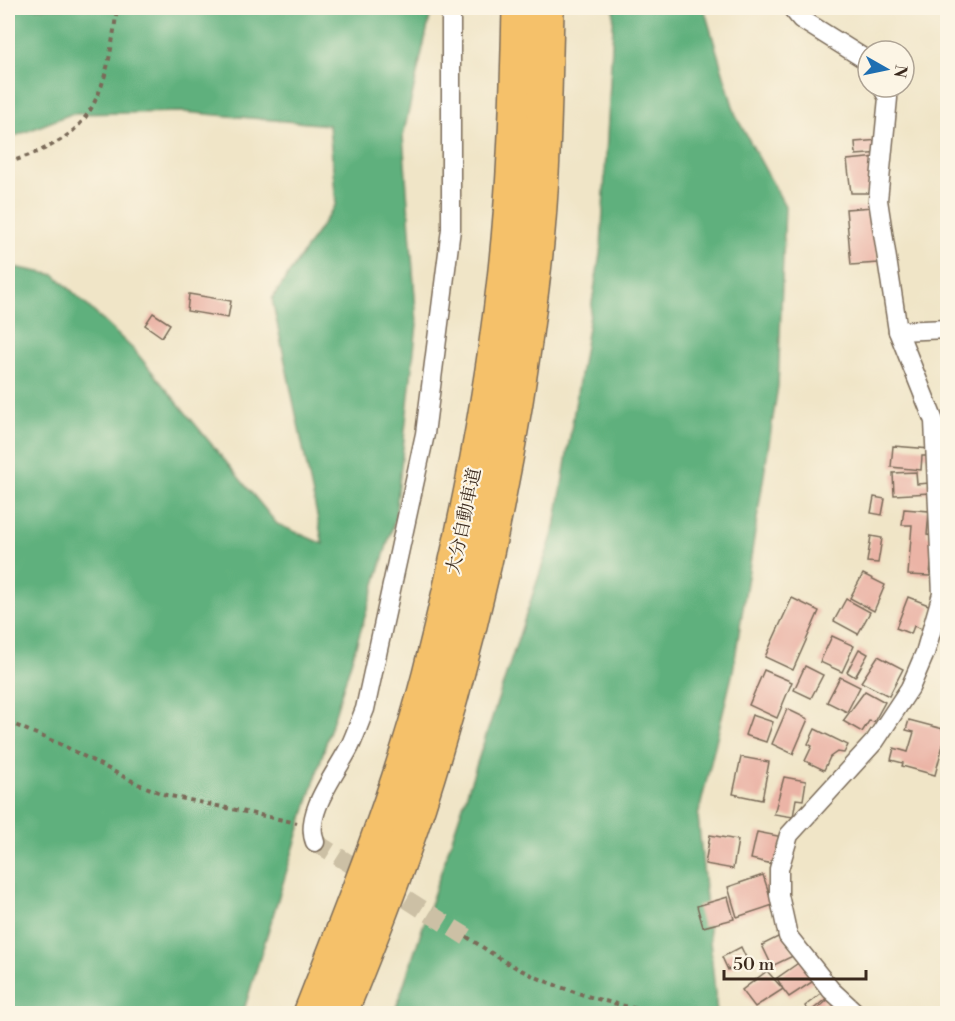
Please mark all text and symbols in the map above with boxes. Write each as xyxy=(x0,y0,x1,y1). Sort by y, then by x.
north arrow xyxy=(856,39,916,99)
text: N xyxy=(889,63,911,79)
street label: 大分自動車道 xyxy=(442,466,486,576)
scale bar xyxy=(724,943,866,981)
text: 50 m xyxy=(733,953,775,976)

